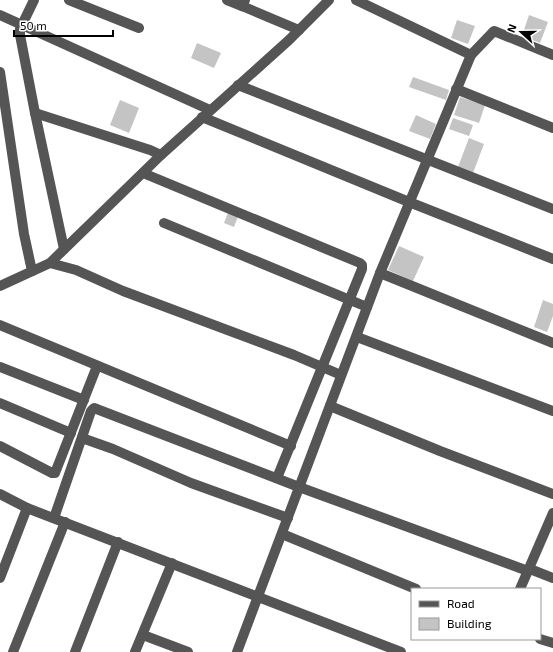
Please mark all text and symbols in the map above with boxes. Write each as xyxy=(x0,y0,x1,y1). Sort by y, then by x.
scale bar xyxy=(14,12,113,38)
north arrow xyxy=(501,12,541,52)
text: 50 m xyxy=(20,18,47,32)
text: N xyxy=(504,22,519,34)
legend xyxy=(411,588,541,640)
text: Road xyxy=(447,596,475,610)
text: Building xyxy=(447,616,492,630)

